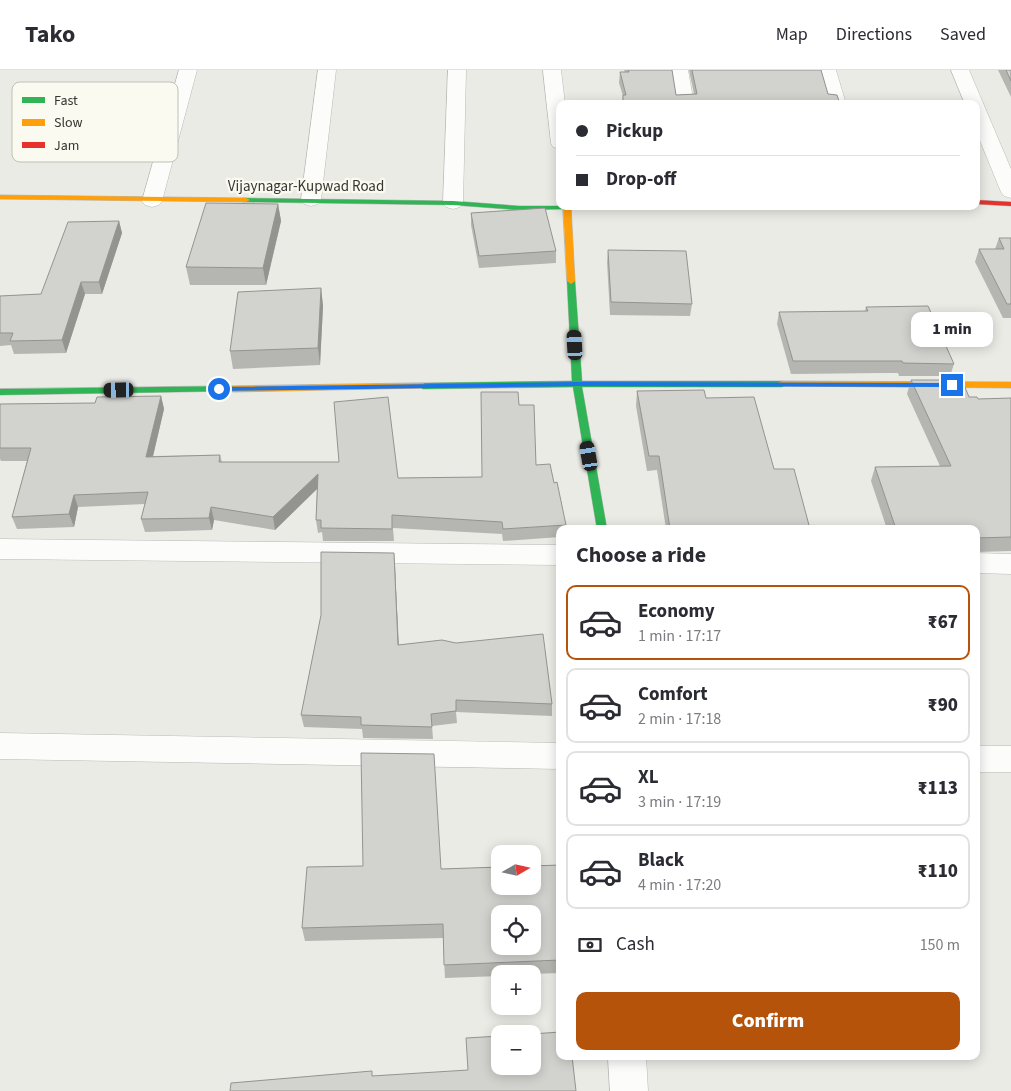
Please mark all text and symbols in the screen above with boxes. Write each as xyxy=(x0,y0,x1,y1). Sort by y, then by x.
text: Tako xyxy=(25,17,75,52)
text: Map xyxy=(776,22,808,47)
text: Directions xyxy=(836,22,912,47)
text: Saved xyxy=(940,22,986,47)
legend xyxy=(12,82,178,162)
text: Fast xyxy=(54,91,78,111)
text: Slow xyxy=(54,113,83,133)
text: Pickup xyxy=(606,118,663,145)
text: Jam xyxy=(54,136,79,156)
text: Drop-off xyxy=(606,166,676,193)
street label: Vijaynagar-Kupwad Road xyxy=(228,176,384,197)
callout: 1 min xyxy=(911,312,993,348)
text: 1 min xyxy=(932,318,972,340)
car xyxy=(566,330,583,360)
route end xyxy=(941,374,963,396)
route start xyxy=(208,378,230,400)
car xyxy=(103,382,134,398)
car xyxy=(579,440,598,472)
text: Choose a ride xyxy=(576,539,706,571)
text: Economy xyxy=(638,598,715,625)
icon: car xyxy=(578,600,623,645)
text: ₹67 xyxy=(928,609,958,636)
text: 1 min · 17:17 xyxy=(638,625,721,647)
text: Comfort xyxy=(638,681,708,708)
icon: car xyxy=(578,683,623,728)
text: ₹90 xyxy=(928,692,958,719)
text: 2 min · 17:18 xyxy=(638,708,721,730)
text: XL xyxy=(638,764,659,791)
icon: car xyxy=(578,766,623,811)
text: ₹113 xyxy=(917,775,958,802)
text: 3 min · 17:19 xyxy=(638,791,721,813)
north arrow xyxy=(491,845,541,895)
map controls xyxy=(491,845,541,1075)
text: Black xyxy=(638,847,684,874)
icon: car xyxy=(578,849,623,894)
text: ₹110 xyxy=(917,858,958,885)
text: 4 min · 17:20 xyxy=(638,874,721,896)
button: locate xyxy=(491,905,541,955)
icon: cash xyxy=(576,931,604,959)
text: Cash xyxy=(616,931,655,958)
text: 150 m xyxy=(920,934,960,956)
button: + xyxy=(491,965,541,1015)
button: Confirm xyxy=(576,992,960,1050)
button: − xyxy=(491,1025,541,1075)

